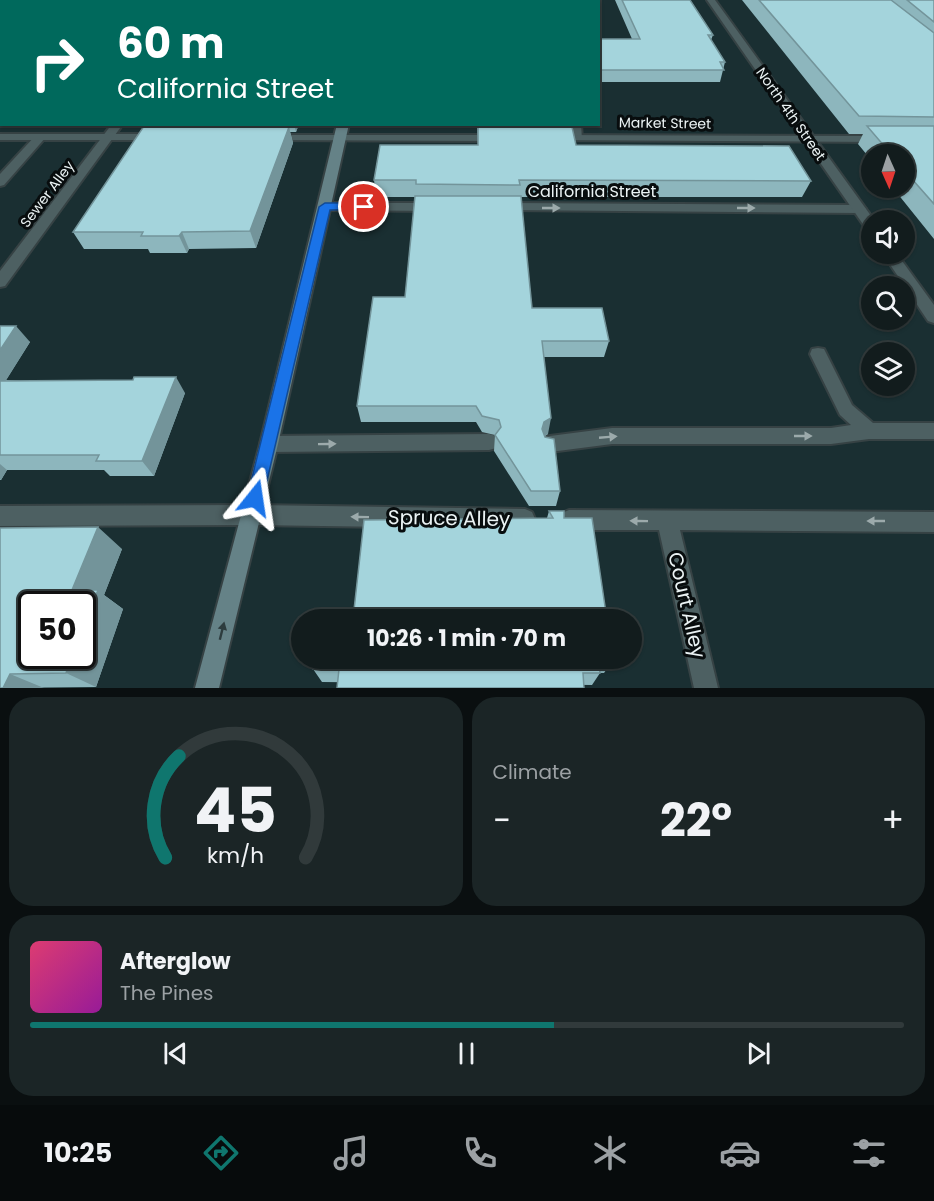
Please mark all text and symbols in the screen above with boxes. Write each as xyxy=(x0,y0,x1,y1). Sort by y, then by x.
text: 60 m xyxy=(117,14,225,73)
icon: right xyxy=(18,24,96,102)
street label: North 4th Street xyxy=(751,63,831,165)
text: California Street xyxy=(117,70,334,107)
street label: Market Street xyxy=(619,112,711,134)
north arrow xyxy=(861,144,915,198)
map controls xyxy=(861,144,915,396)
street label: Sewer Alley xyxy=(15,156,79,232)
street label: California Street xyxy=(528,180,656,203)
pin xyxy=(338,181,389,232)
icon: arrive xyxy=(347,190,380,223)
one-way arrow xyxy=(542,203,561,212)
one-way arrow xyxy=(737,203,756,213)
button: sound xyxy=(861,210,915,264)
button: search xyxy=(861,276,915,330)
button: layers xyxy=(861,342,915,396)
one-way arrow xyxy=(793,431,812,441)
one-way arrow xyxy=(598,432,617,442)
one-way arrow xyxy=(318,439,337,449)
position arrow xyxy=(223,466,287,530)
street label: Spruce Alley xyxy=(388,503,510,533)
one-way arrow xyxy=(350,512,369,522)
one-way arrow xyxy=(629,516,648,526)
one-way arrow xyxy=(866,516,885,526)
street label: Court Alley xyxy=(661,549,713,661)
speed limit sign: 50 xyxy=(18,591,96,669)
one-way arrow xyxy=(217,622,227,640)
text: 10:26 · 1 min · 70 m xyxy=(367,623,566,654)
text: Climate xyxy=(493,758,572,786)
text: 45 xyxy=(194,766,277,854)
text: 22° xyxy=(660,789,732,852)
text: − xyxy=(493,797,511,844)
text: + xyxy=(881,797,904,844)
text: km/h xyxy=(207,841,264,872)
text: Afterglow xyxy=(120,946,231,977)
text: The Pines xyxy=(120,979,214,1007)
icon: previous xyxy=(159,1037,192,1070)
icon: pause xyxy=(450,1037,483,1070)
icon: next xyxy=(742,1037,775,1070)
icon: directions xyxy=(200,1132,242,1174)
icon: music xyxy=(330,1132,372,1174)
icon: phone xyxy=(459,1132,501,1174)
icon: climate xyxy=(589,1132,631,1174)
icon: car xyxy=(719,1132,761,1174)
icon: filters xyxy=(848,1132,890,1174)
text: 10:25 xyxy=(44,1134,112,1171)

